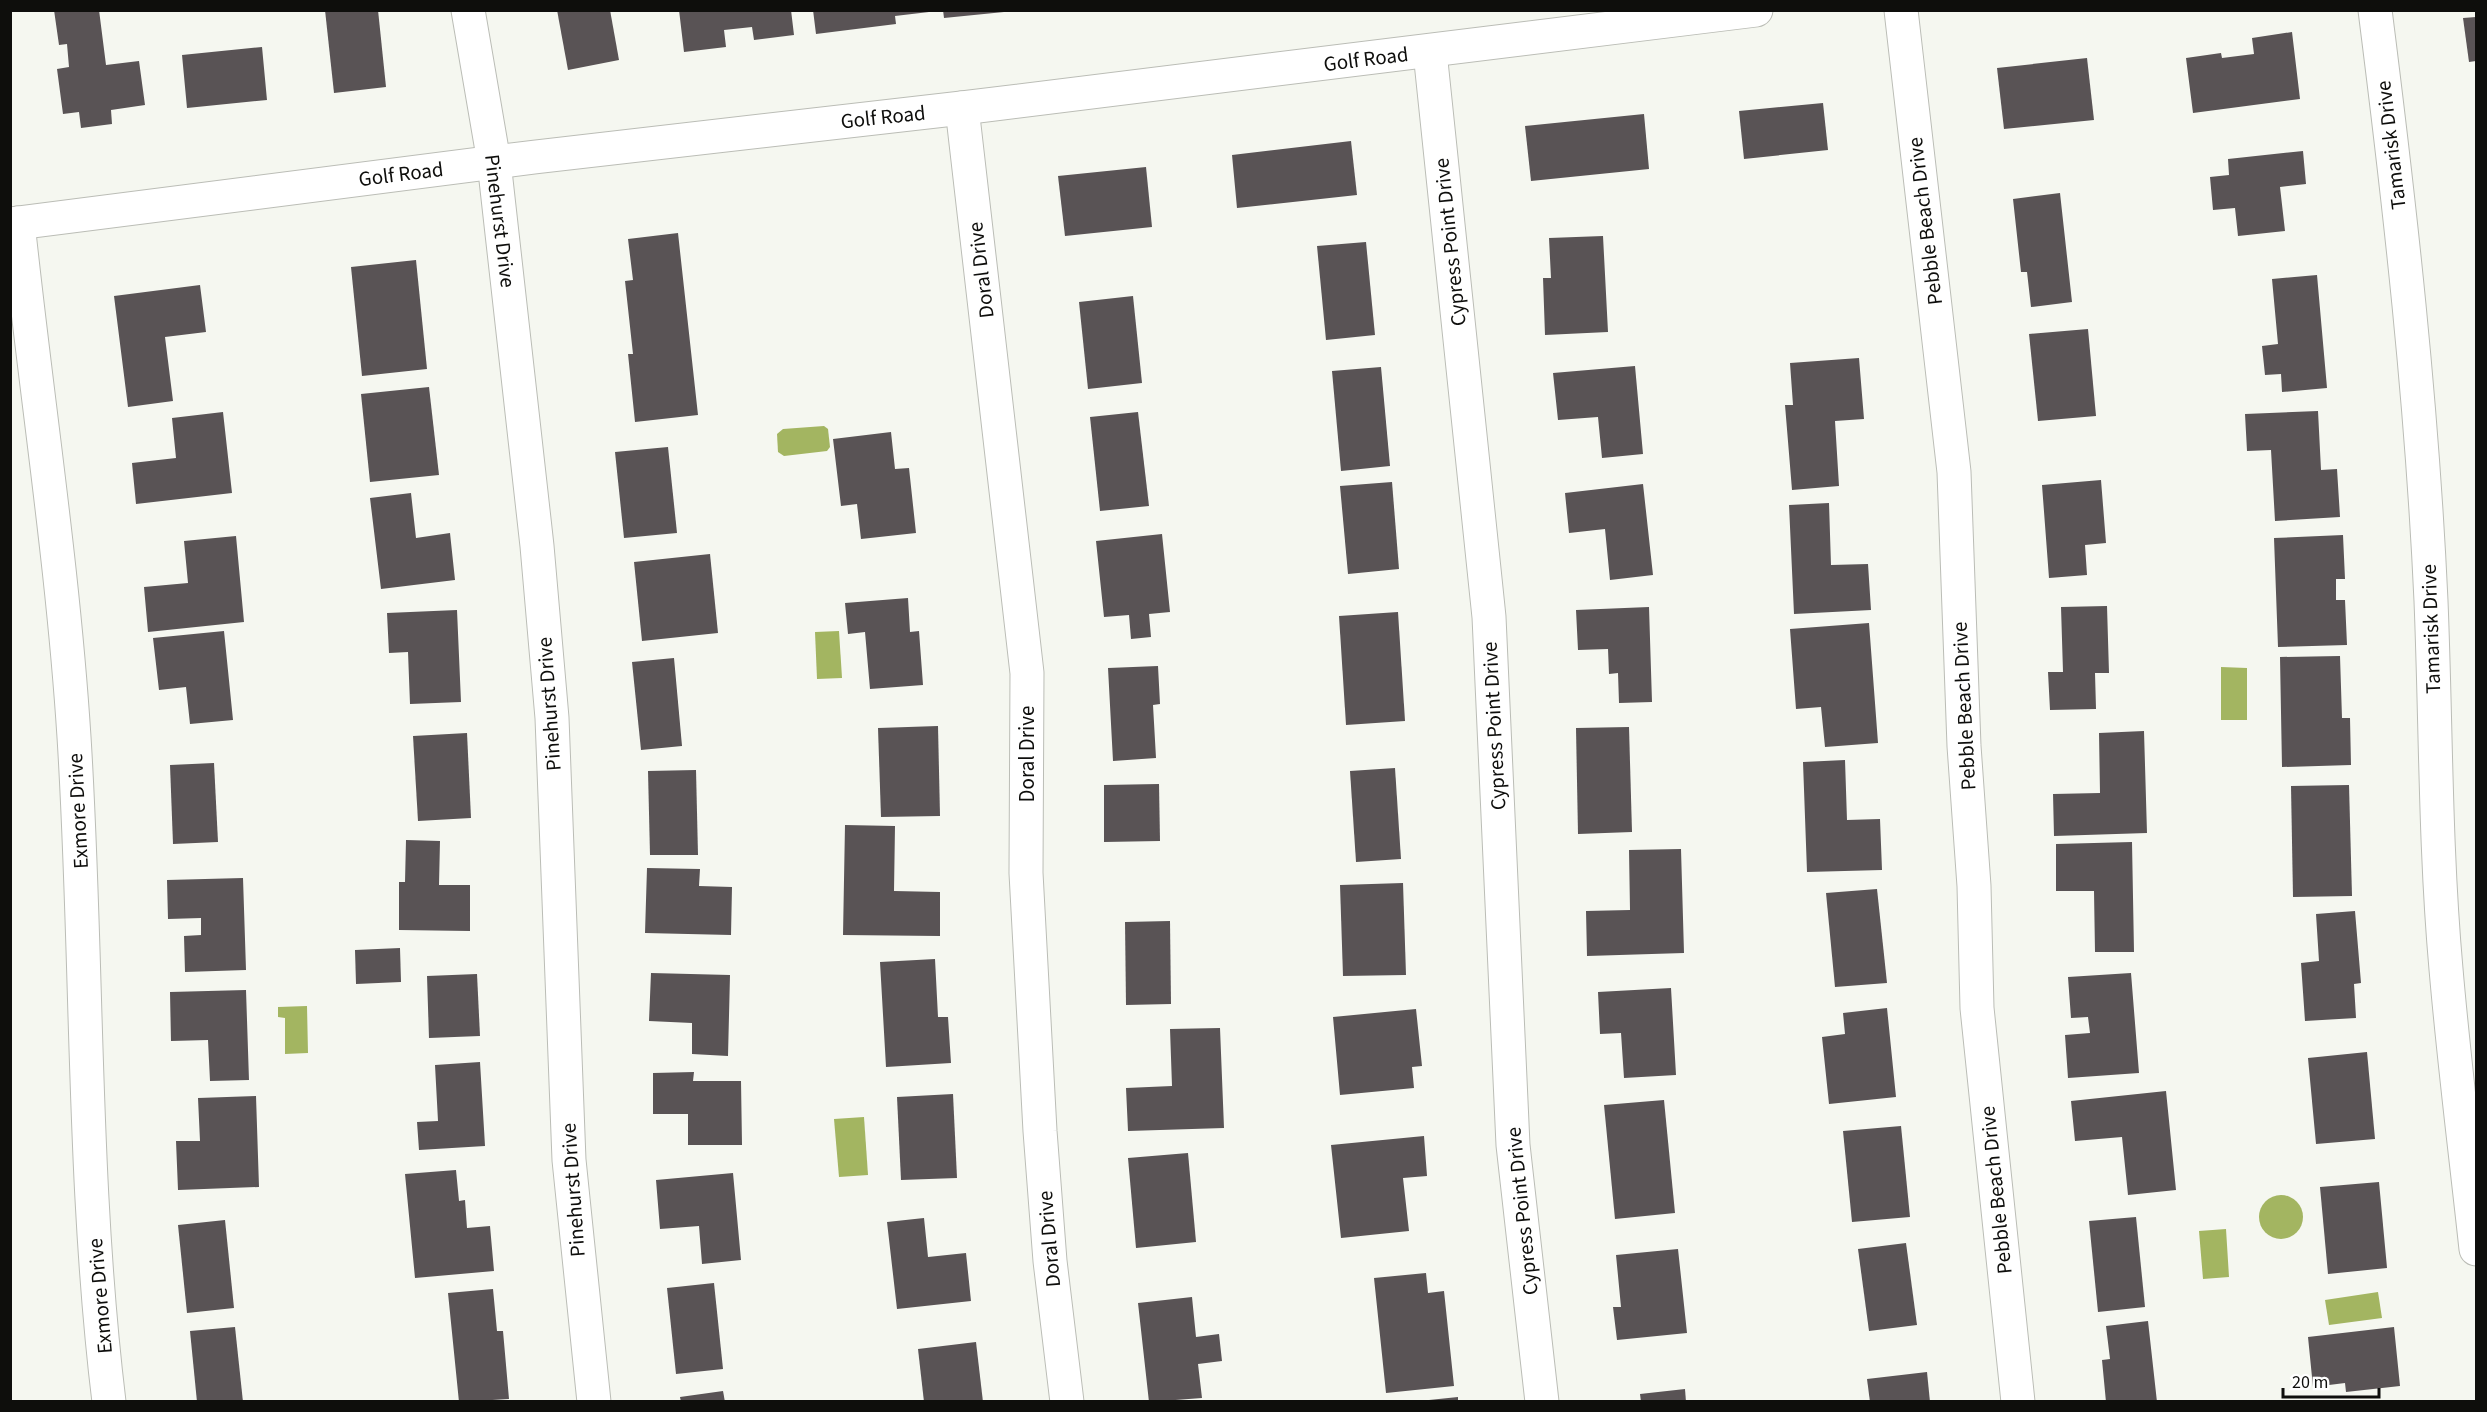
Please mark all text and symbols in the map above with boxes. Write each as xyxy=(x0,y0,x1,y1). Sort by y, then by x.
street label: Golf Road xyxy=(1322,39,1410,79)
street label: Tamarisk Drive xyxy=(2368,79,2414,211)
street label: Golf Road xyxy=(839,98,927,136)
street label: Pebble Beach Drive xyxy=(1900,135,1950,307)
street label: Pinehurst Drive xyxy=(477,153,523,289)
street label: Golf Road xyxy=(357,154,445,194)
street label: Cypress Point Drive xyxy=(1426,157,1474,327)
street label: Doral Drive xyxy=(960,220,1002,320)
street label: Tamarisk Drive xyxy=(2414,564,2448,694)
street label: Pebble Beach Drive xyxy=(1945,621,1983,791)
street label: Pinehurst Drive xyxy=(529,636,569,772)
street label: Cypress Point Drive xyxy=(1475,641,1513,811)
street label: Doral Drive xyxy=(1012,706,1042,802)
street label: Exmore Drive xyxy=(60,752,96,870)
street label: Pebble Beach Drive xyxy=(1972,1105,2020,1275)
street label: Pinehurst Drive xyxy=(553,1122,593,1258)
street label: Cypress Point Drive xyxy=(1498,1126,1546,1296)
street label: Doral Drive xyxy=(1030,1190,1068,1288)
street label: Exmore Drive xyxy=(80,1237,120,1355)
scale bar xyxy=(2283,1361,2379,1399)
text: 20 m xyxy=(2292,1370,2328,1395)

